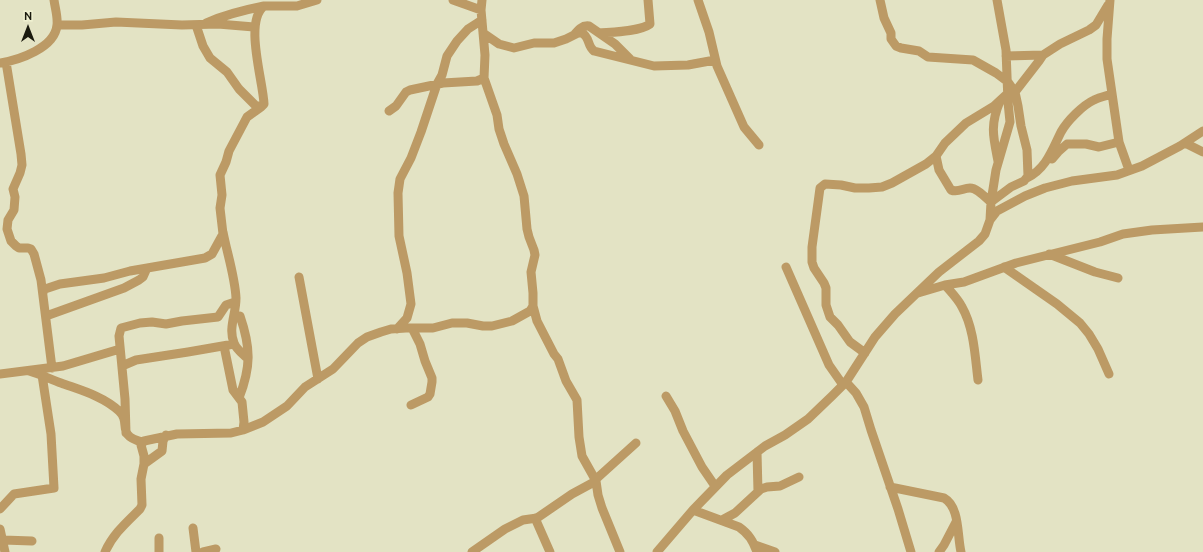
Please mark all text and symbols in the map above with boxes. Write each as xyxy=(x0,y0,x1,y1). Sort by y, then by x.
north arrow xyxy=(8,8,48,48)
text: N xyxy=(24,10,32,22)

